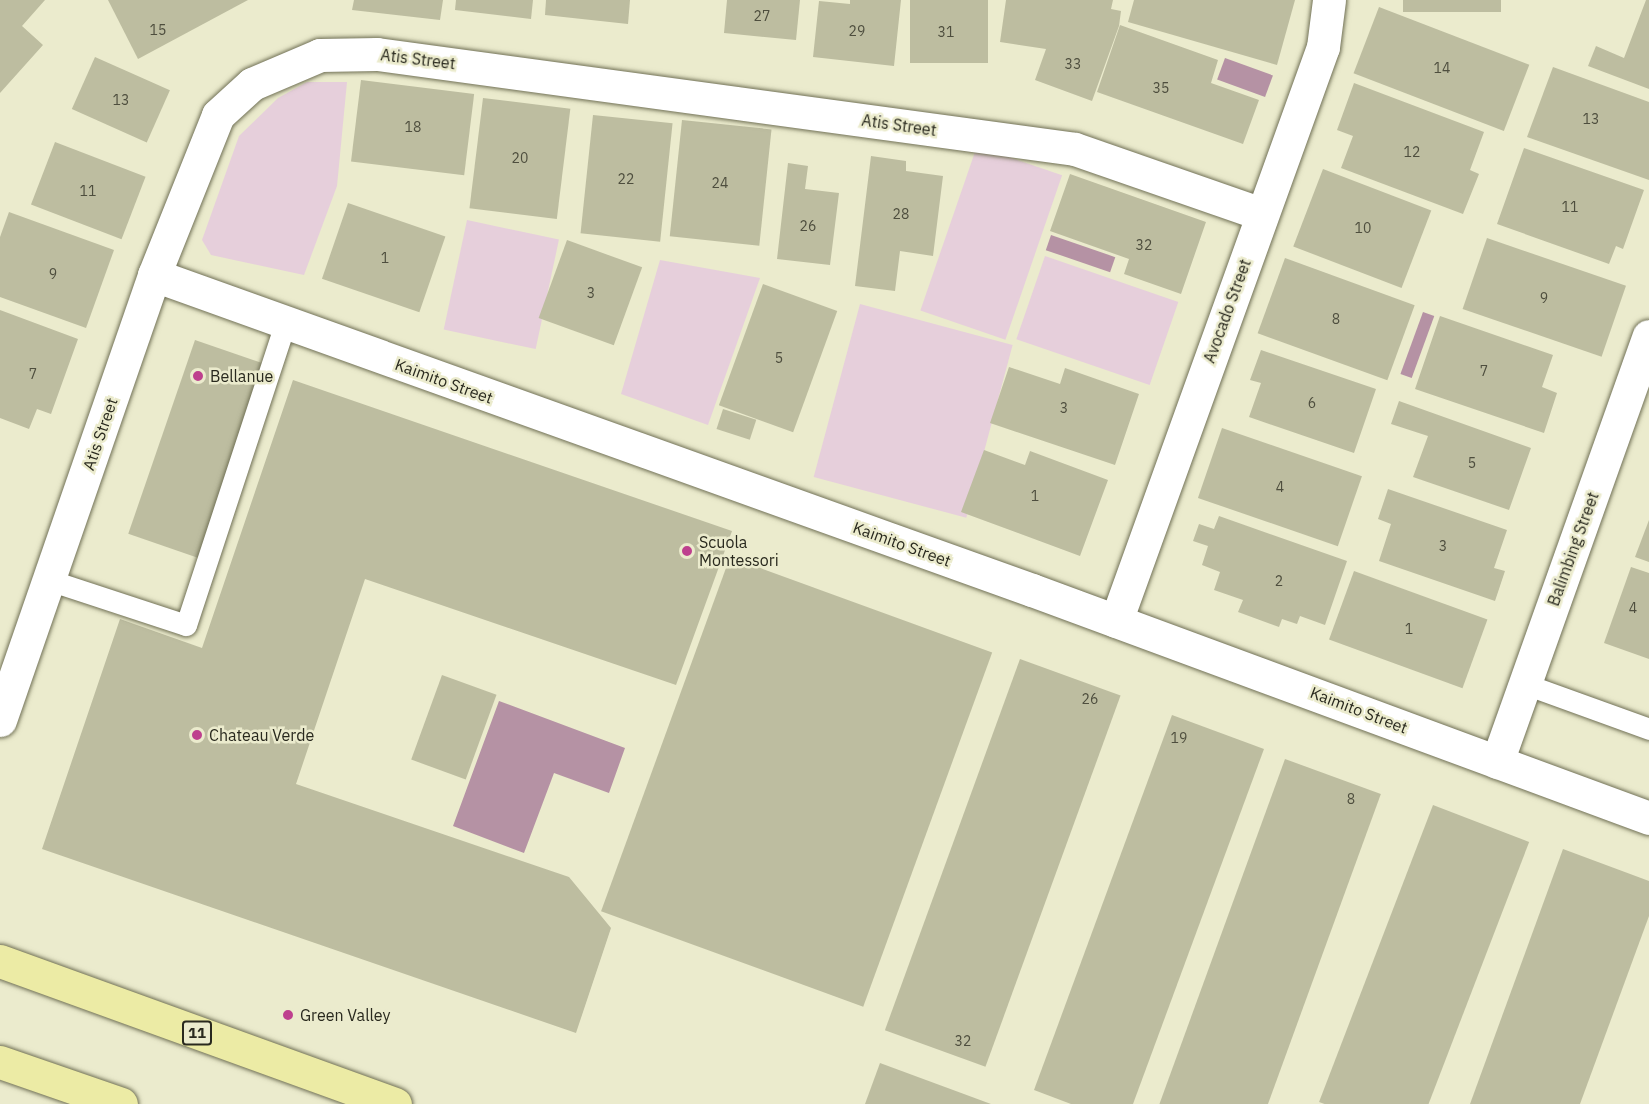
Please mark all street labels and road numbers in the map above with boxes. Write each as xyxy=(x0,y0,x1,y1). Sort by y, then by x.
street label: Atis Street xyxy=(379,45,457,73)
street label: Atis Street xyxy=(860,110,938,140)
street label: Avocado Street xyxy=(1199,256,1255,366)
street label: Kaimito Street xyxy=(393,354,495,408)
street label: Atis Street xyxy=(79,395,121,473)
street label: Balimbing Street xyxy=(1543,489,1603,609)
street label: Kaimito Street xyxy=(851,517,953,571)
street label: Kaimito Street xyxy=(1308,683,1410,737)
road number: 11 xyxy=(182,1021,212,1045)

